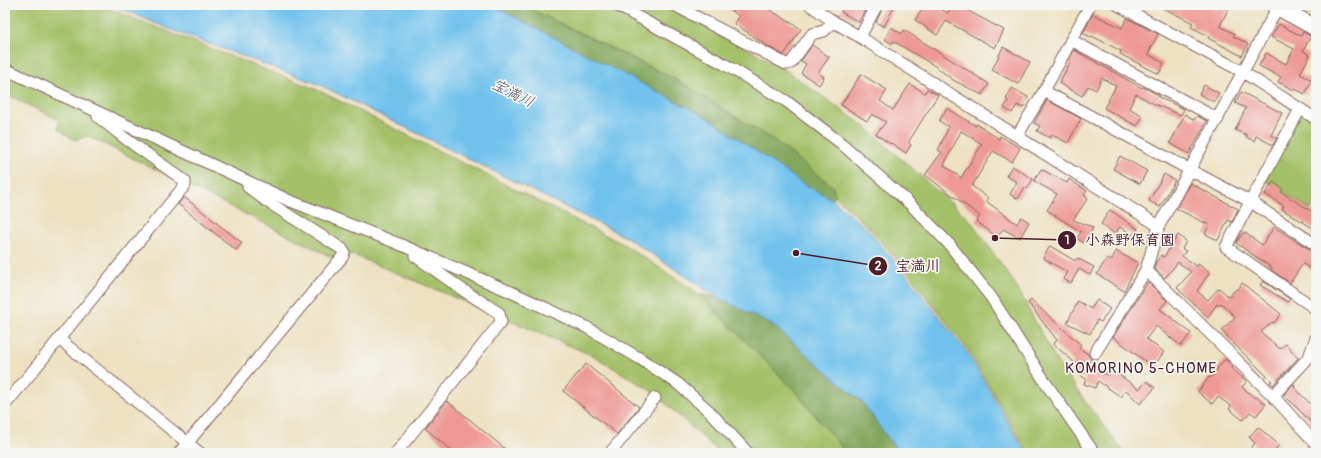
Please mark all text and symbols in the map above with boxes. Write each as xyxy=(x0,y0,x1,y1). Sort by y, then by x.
water label: 宝満川 xyxy=(488,75,537,112)
callout: 小森野保育園 xyxy=(1057,226,1183,253)
text: 小森野保育園 xyxy=(1085,231,1175,250)
text: 1 xyxy=(1065,233,1069,248)
callout: 宝満川 xyxy=(868,252,949,279)
text: 宝満川 xyxy=(895,257,941,276)
text: 2 xyxy=(875,259,882,274)
district label: KOMORINO 5-CHOME xyxy=(1065,359,1217,378)

